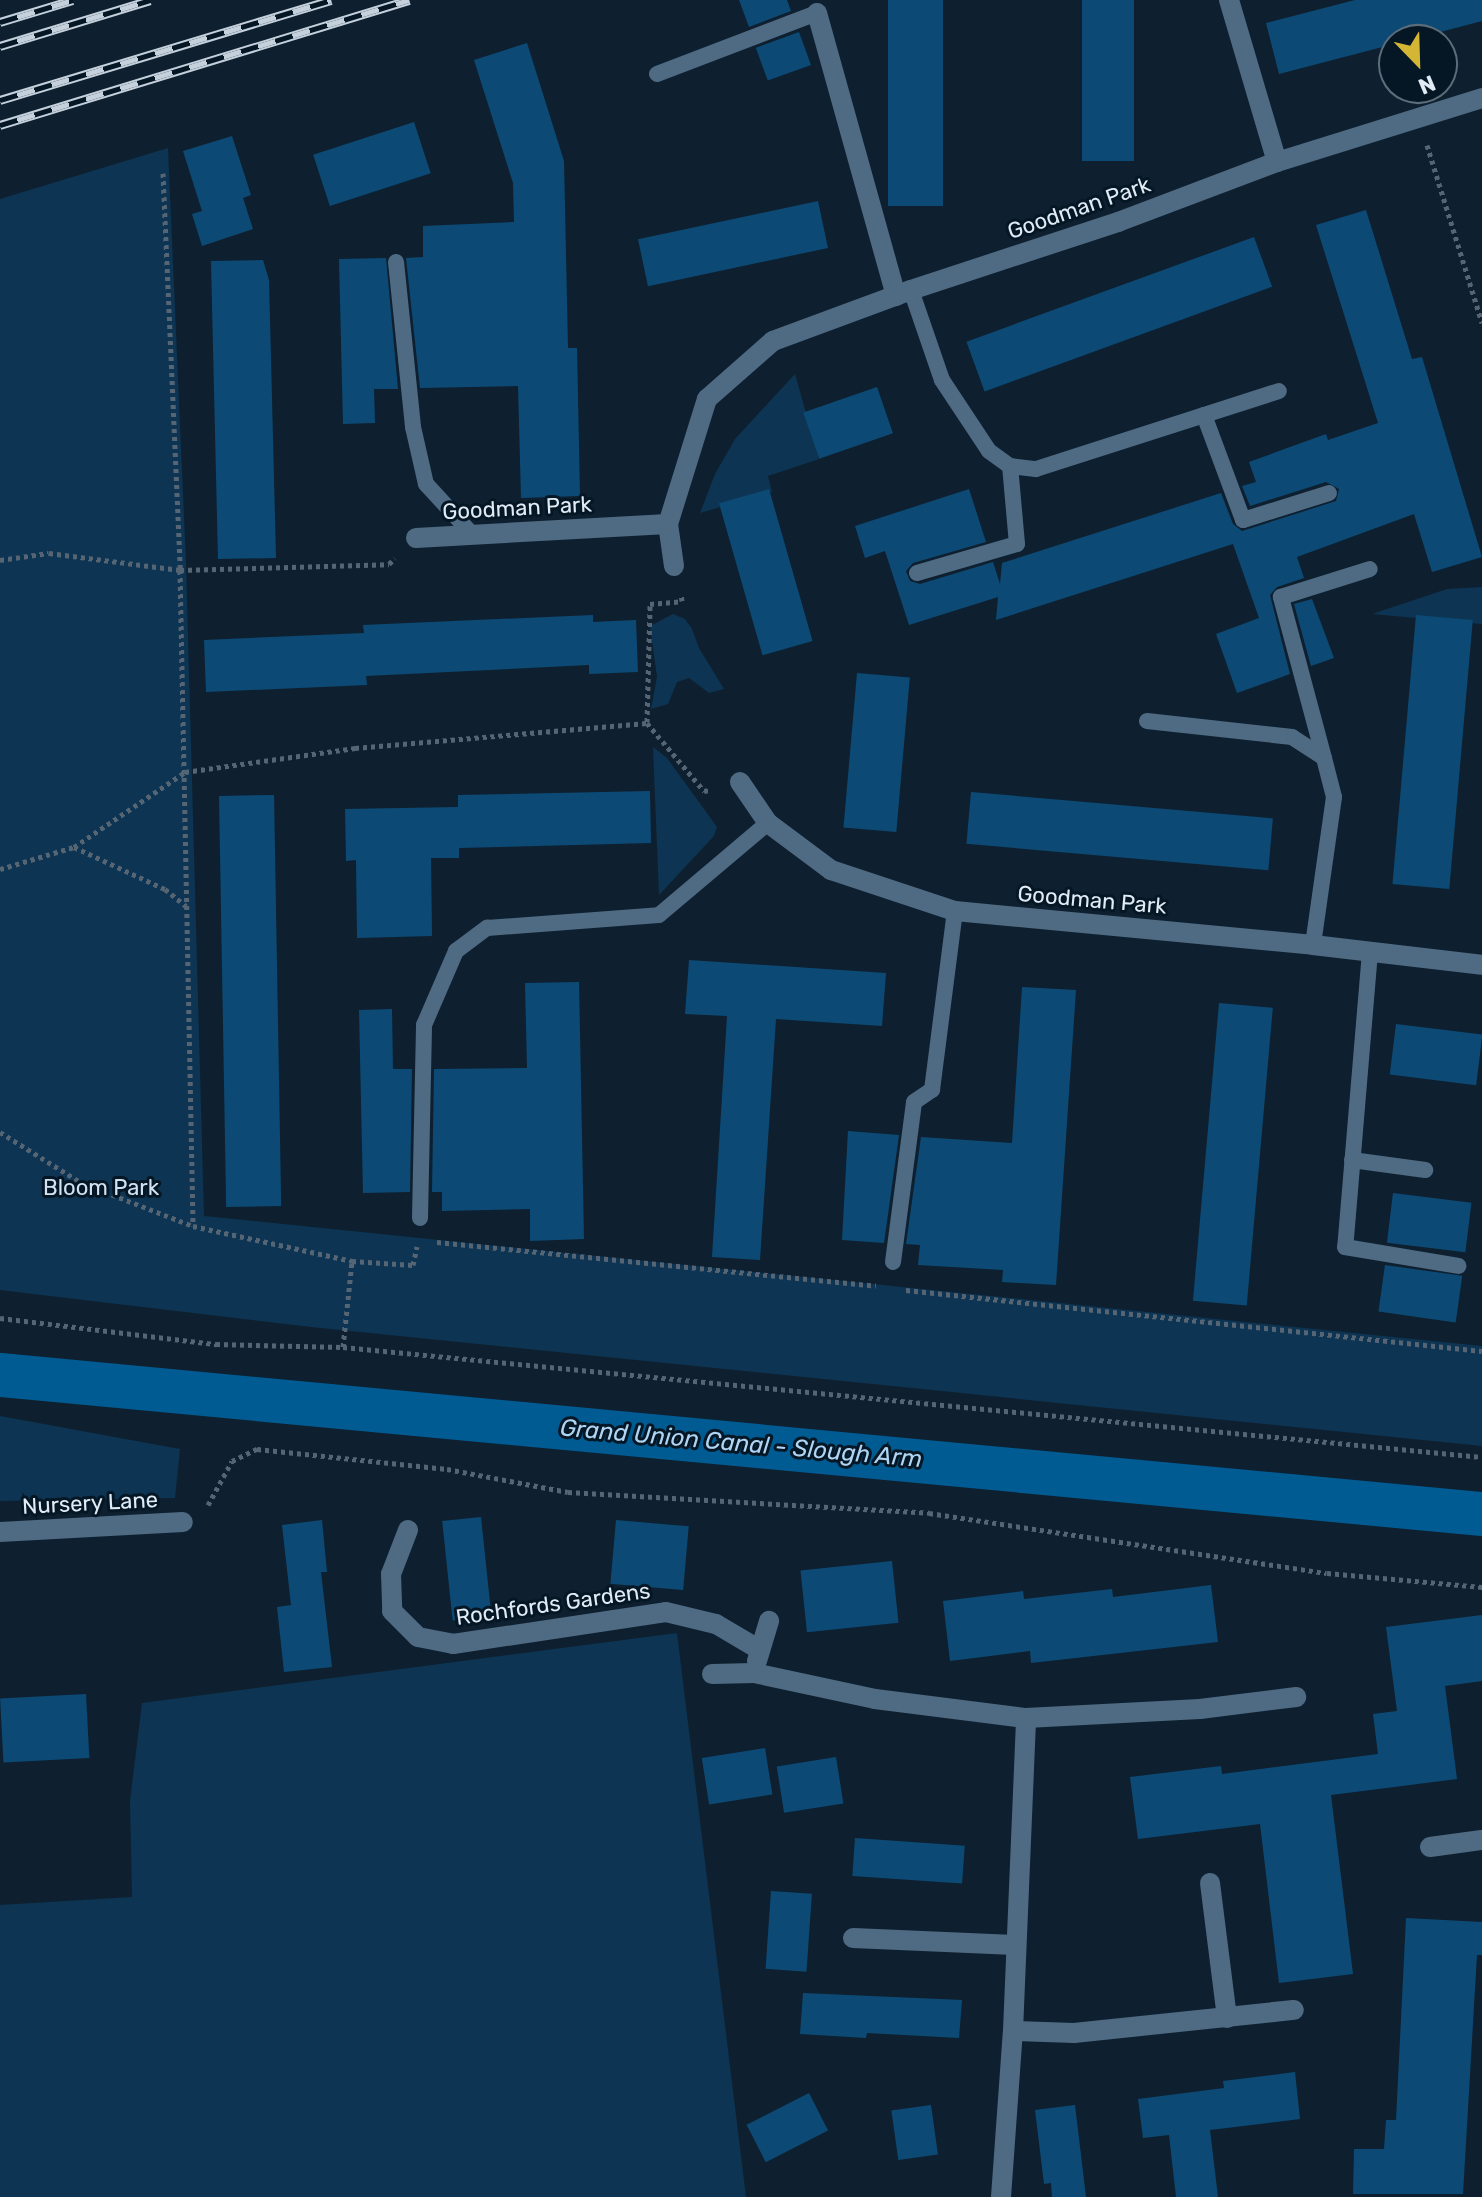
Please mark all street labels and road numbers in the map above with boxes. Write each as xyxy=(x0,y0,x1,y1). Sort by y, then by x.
street label: Goodman Park xyxy=(1004,171,1154,245)
street label: Goodman Park xyxy=(442,491,592,525)
street label: Goodman Park xyxy=(1016,880,1168,920)
street label: Nursery Lane xyxy=(21,1486,159,1520)
street label: Rochfords Gardens xyxy=(454,1577,652,1631)

